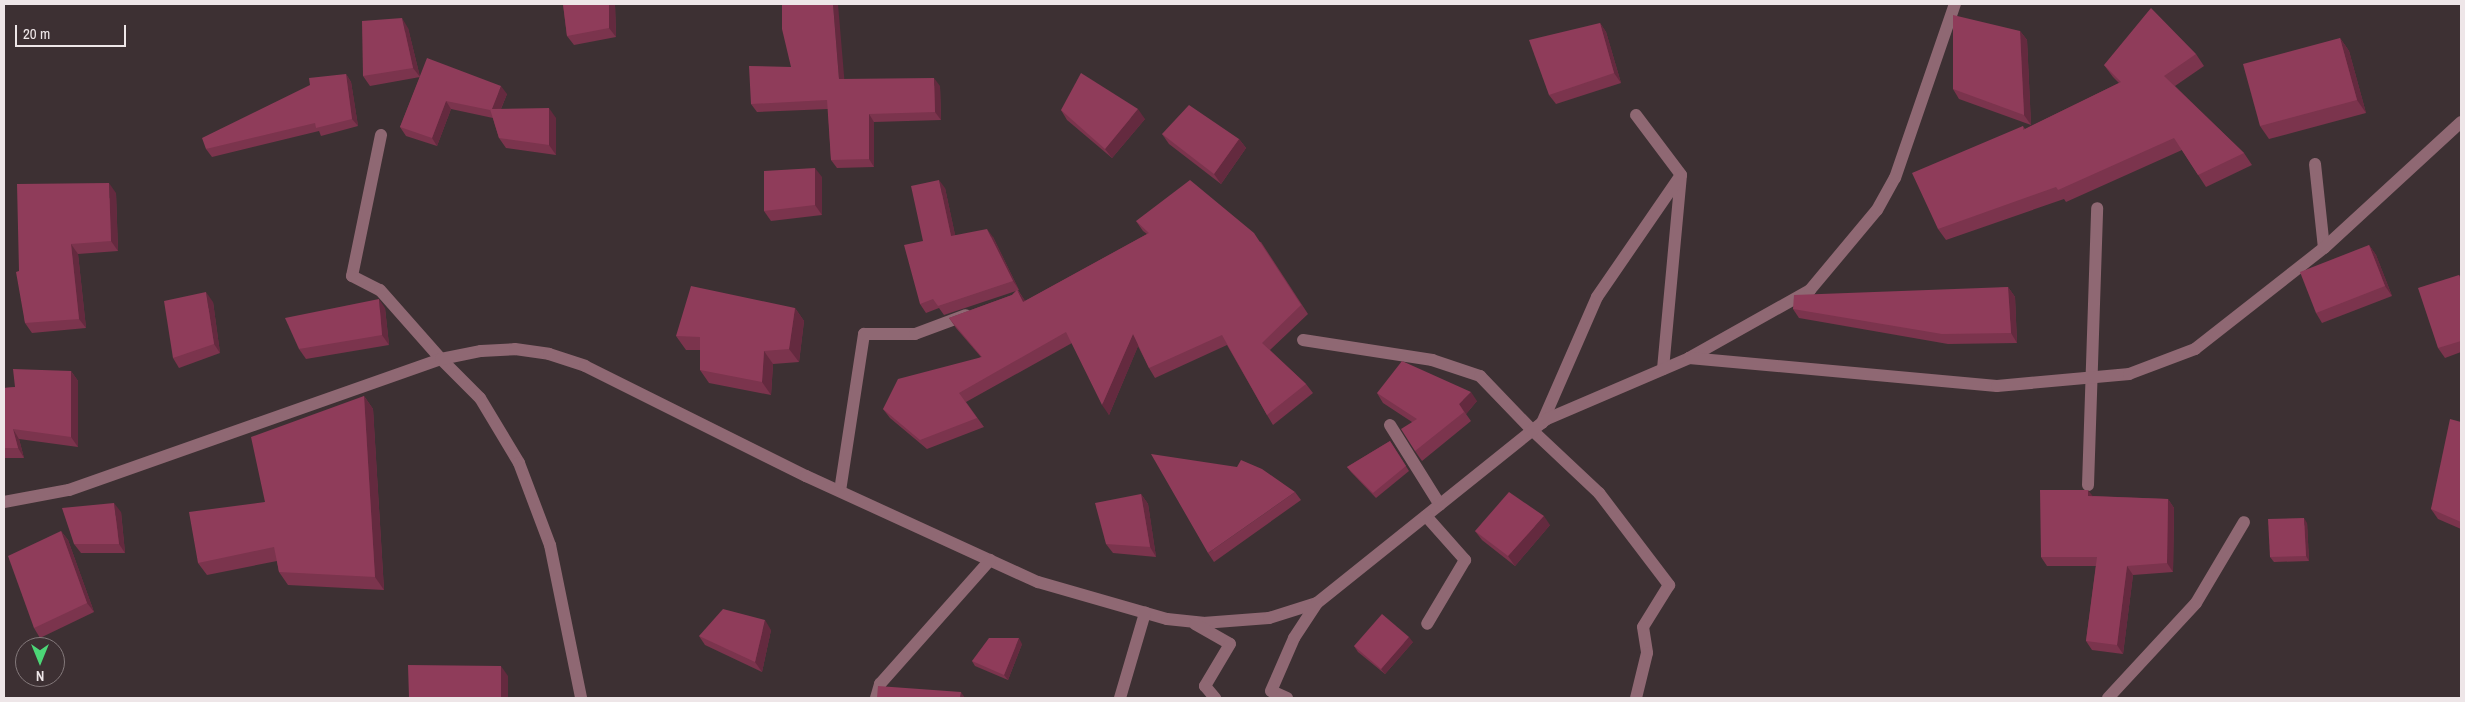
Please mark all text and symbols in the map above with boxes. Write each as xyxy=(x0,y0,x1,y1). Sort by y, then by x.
scale bar xyxy=(18,15,129,47)
text: 20 m xyxy=(23,23,50,44)
north arrow xyxy=(15,637,65,687)
text: N xyxy=(36,667,44,685)

